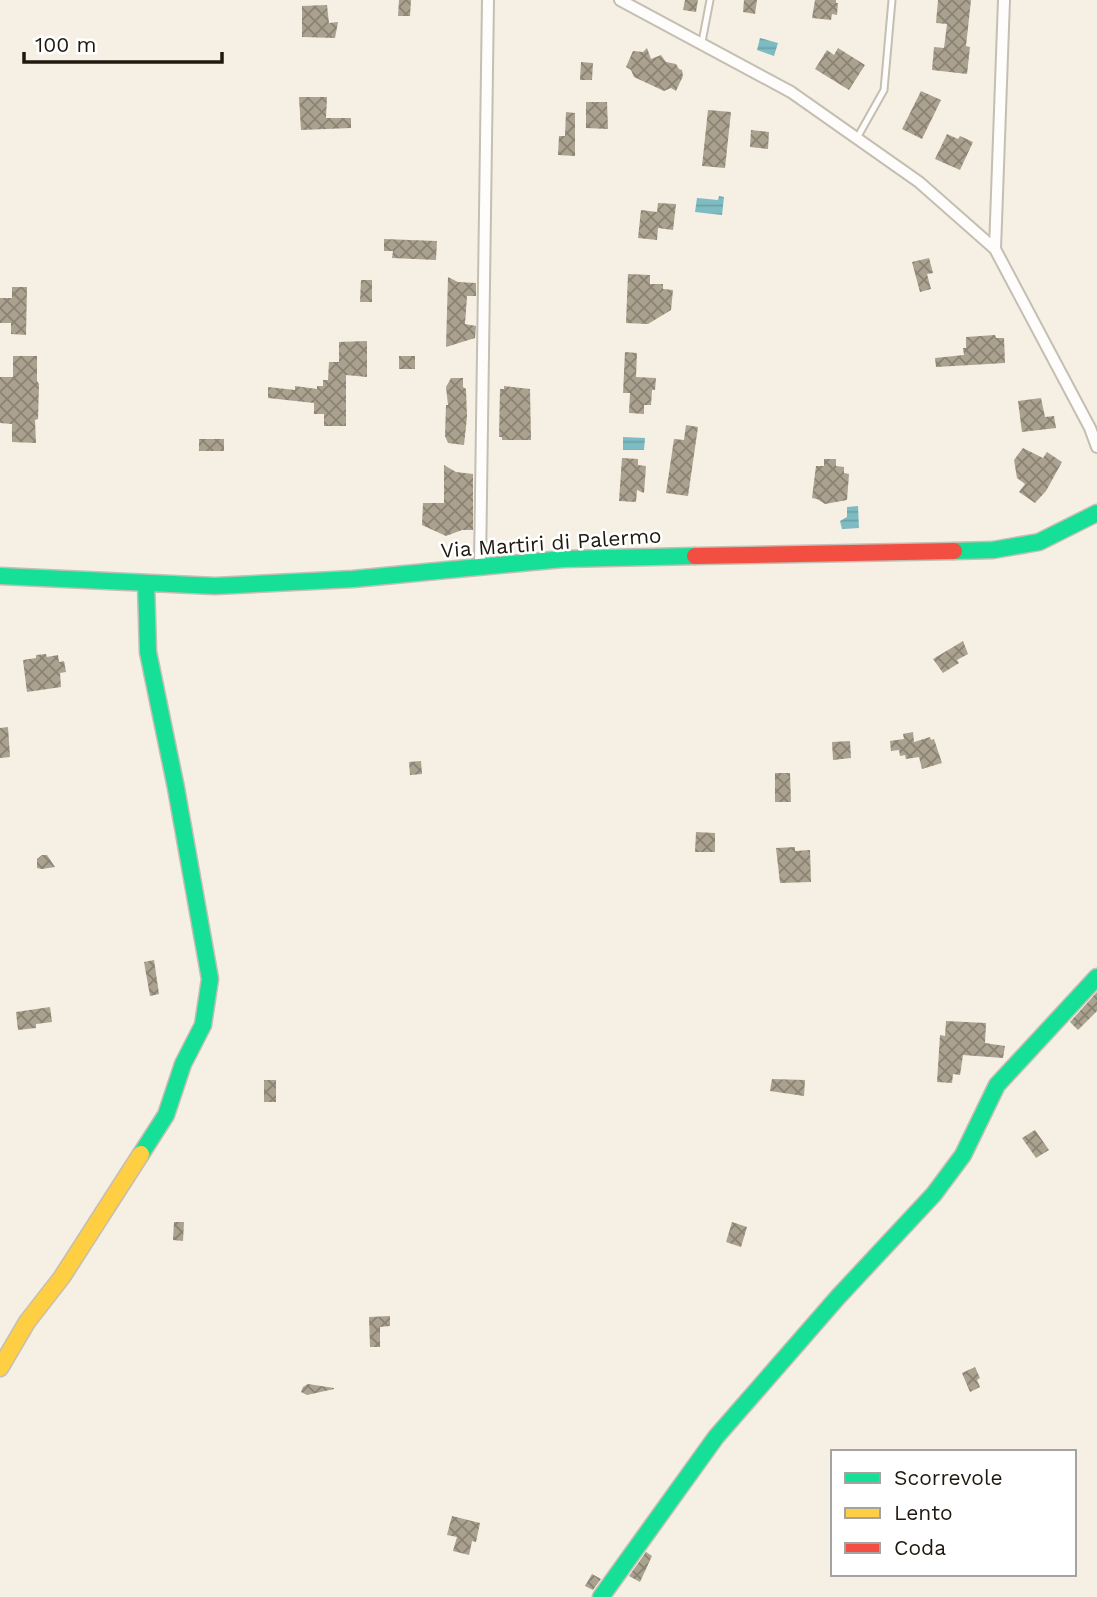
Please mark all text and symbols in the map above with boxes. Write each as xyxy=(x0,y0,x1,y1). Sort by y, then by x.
scale bar xyxy=(24,21,222,65)
text: 100 m xyxy=(35,32,97,57)
street label: Via Martiri di Palermo xyxy=(440,522,662,563)
legend xyxy=(831,1450,1076,1576)
text: Scorrevole xyxy=(894,1465,1003,1490)
text: Lento xyxy=(894,1500,953,1525)
text: Coda xyxy=(894,1535,946,1560)

